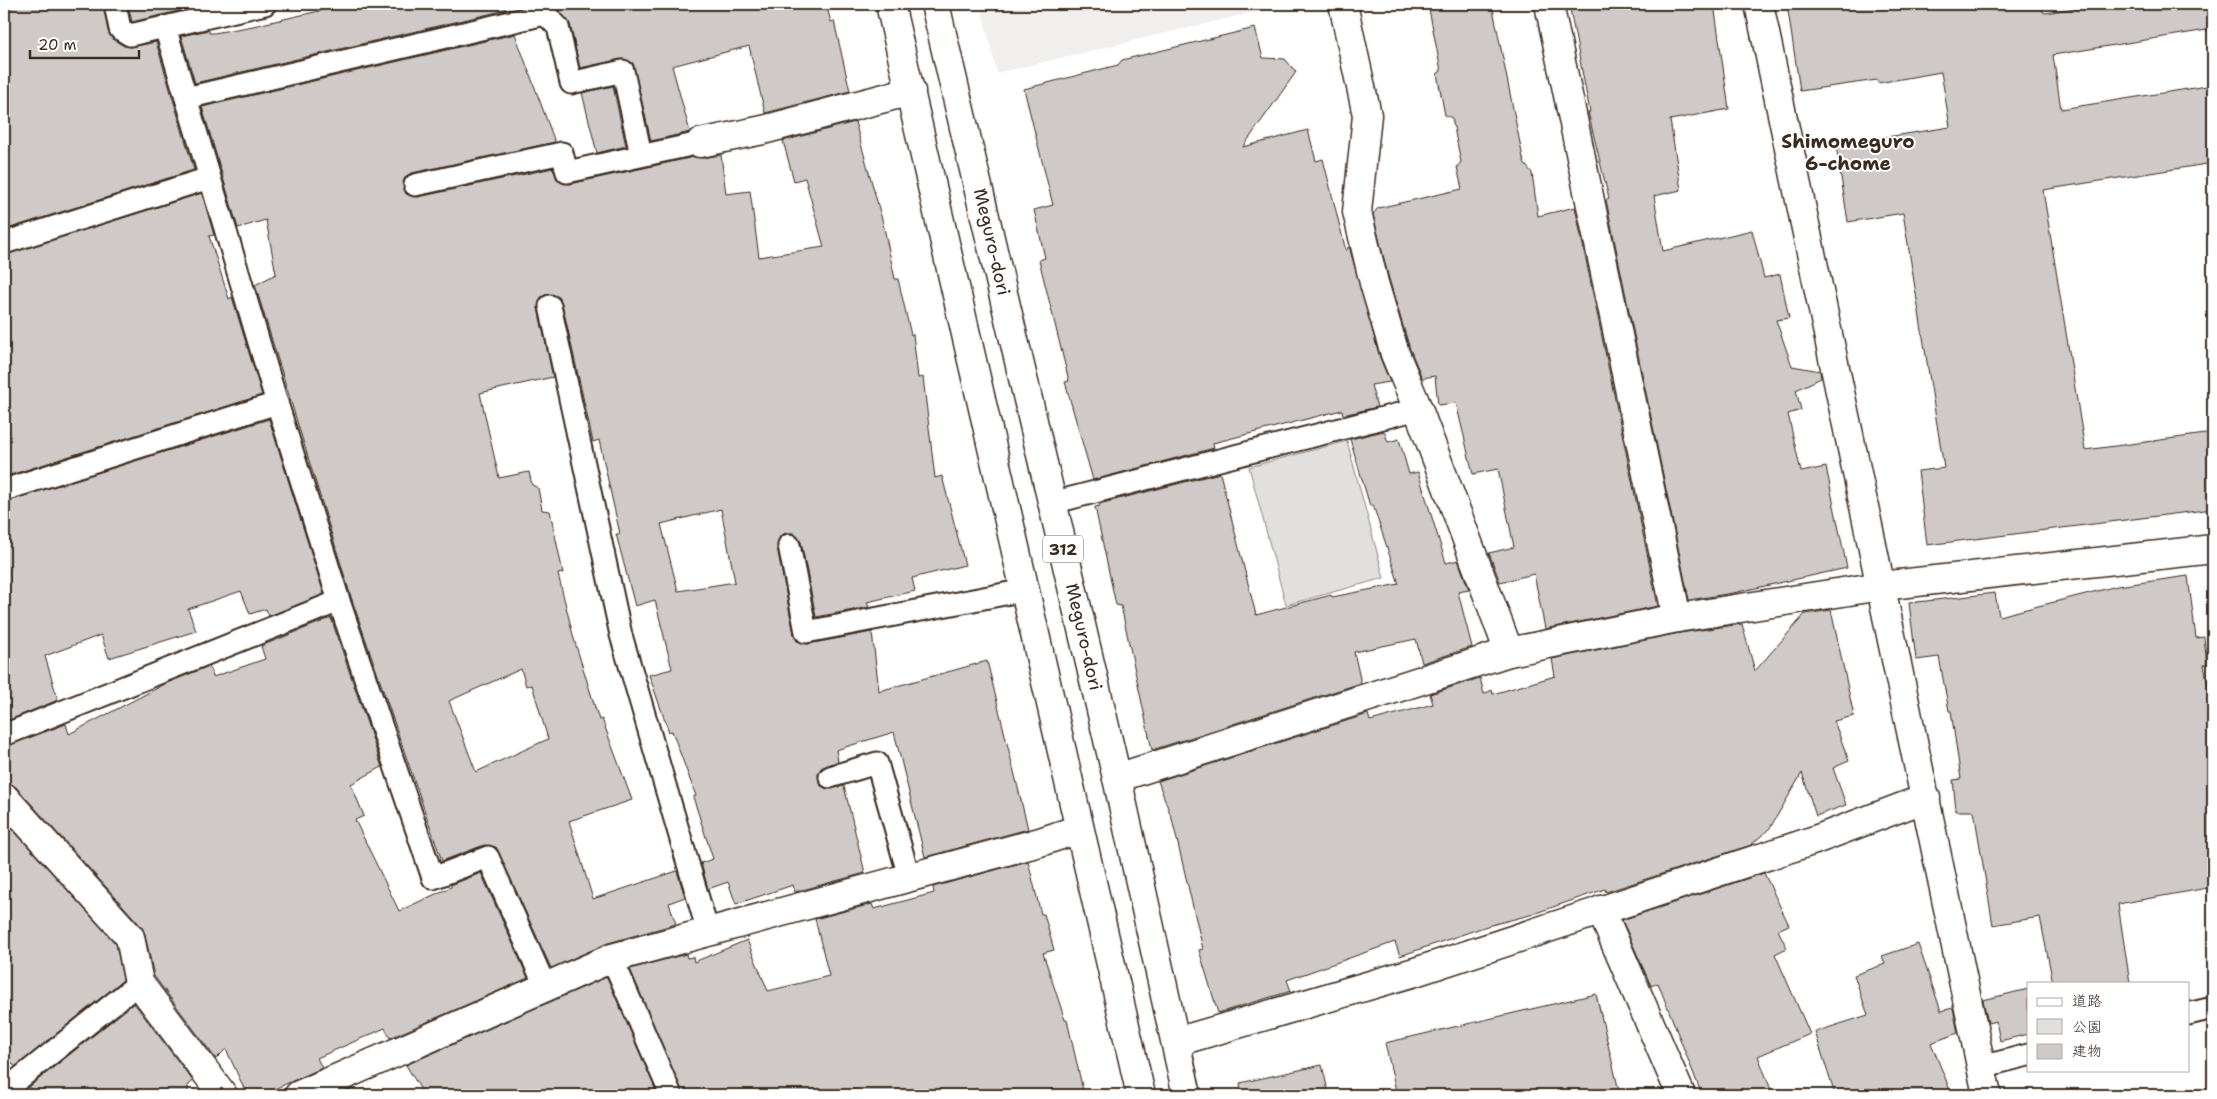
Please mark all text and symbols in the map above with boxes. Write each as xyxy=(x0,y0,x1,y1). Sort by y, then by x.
scale bar xyxy=(30,28,139,60)
text: 20 m xyxy=(38,35,77,55)
district label: Shimomeguro 6-chome xyxy=(1781,129,1915,176)
street label: Meguro-dori xyxy=(968,186,1016,298)
road number: 312 xyxy=(1043,536,1083,562)
street label: Meguro-dori xyxy=(1060,581,1108,693)
legend xyxy=(2027,982,2190,1072)
text: 道路 xyxy=(2072,991,2102,1011)
text: 公園 xyxy=(2072,1017,2102,1037)
text: 建物 xyxy=(2072,1041,2102,1061)

